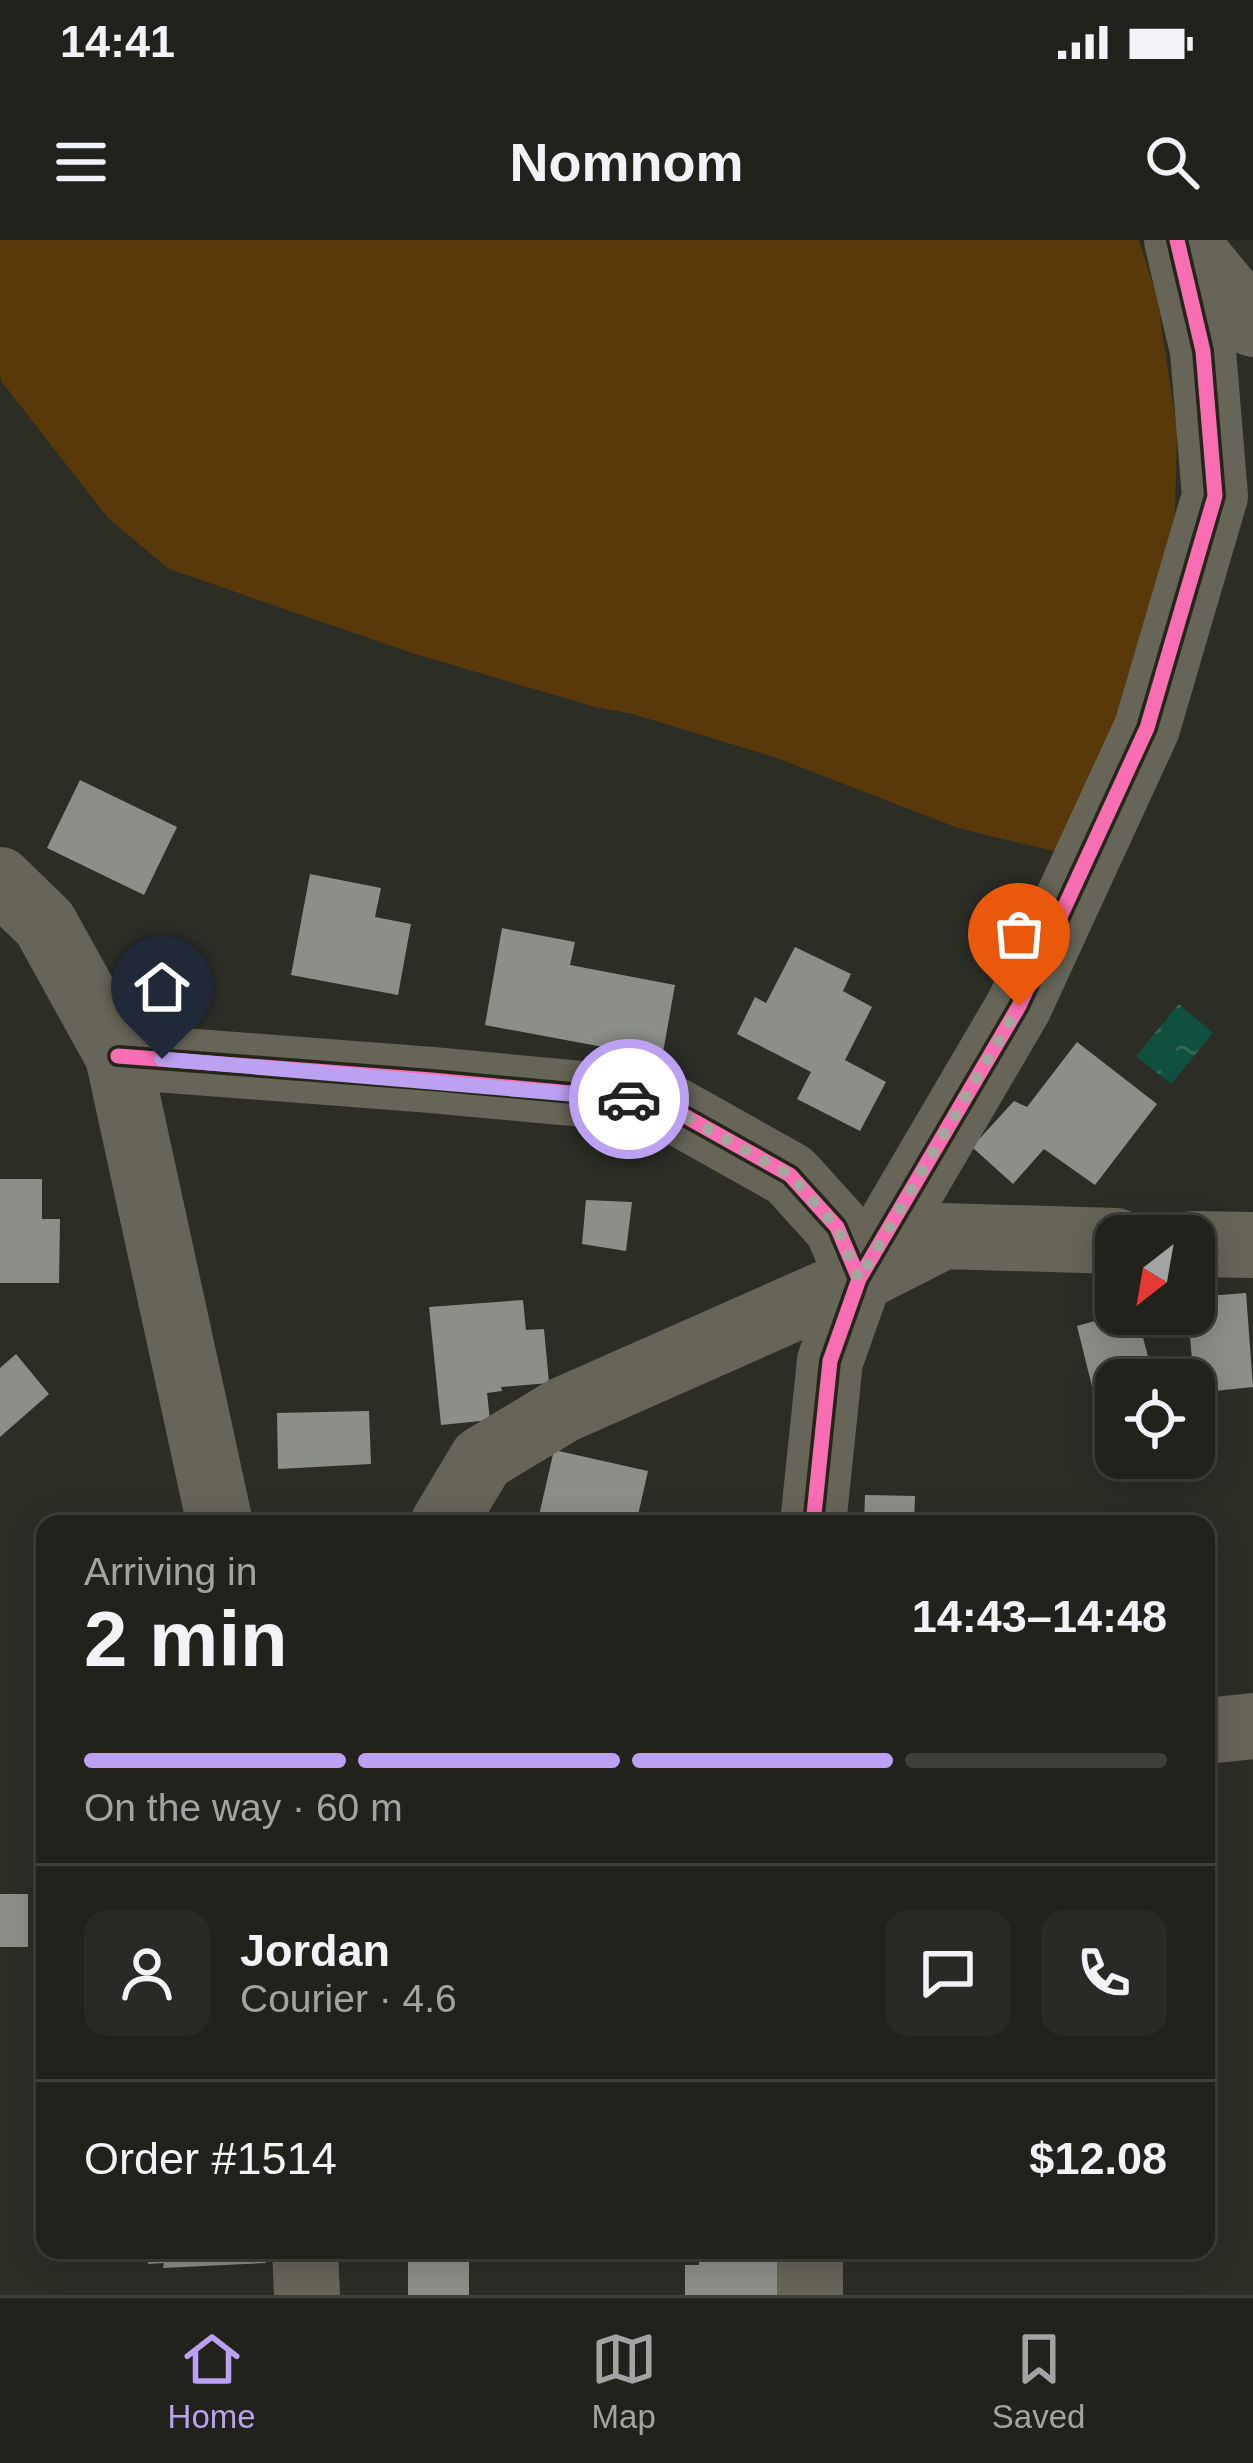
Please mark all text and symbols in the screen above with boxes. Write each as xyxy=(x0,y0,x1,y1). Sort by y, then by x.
text: 14:41 xyxy=(60,16,175,67)
icon: menu xyxy=(48,129,114,195)
icon: search xyxy=(1139,129,1205,195)
text: Nomnom xyxy=(510,132,743,192)
pin xyxy=(968,883,1070,1006)
icon: bag xyxy=(986,901,1052,967)
pin xyxy=(111,936,213,1059)
icon: home xyxy=(129,954,195,1020)
courier xyxy=(569,1039,689,1159)
icon: car xyxy=(596,1066,662,1132)
north arrow xyxy=(1095,1215,1215,1335)
map controls xyxy=(1095,1215,1215,1479)
button: locate xyxy=(1095,1359,1215,1479)
text: Arriving in xyxy=(84,1550,257,1593)
text: 14:43–14:48 xyxy=(912,1591,1167,1642)
text: 2 min xyxy=(84,1595,288,1683)
text: On the way · 60 m xyxy=(84,1786,403,1829)
button: person xyxy=(84,1910,210,2036)
button: chat xyxy=(885,1910,1011,2036)
button: phone xyxy=(1041,1910,1167,2036)
text: Jordan xyxy=(240,1925,390,1976)
text: Courier · 4.6 xyxy=(240,1977,457,2020)
text: Order #1514 xyxy=(84,2133,337,2184)
text: $12.08 xyxy=(1029,2133,1167,2184)
tab: Home xyxy=(168,2326,256,2436)
tab: Map xyxy=(591,2326,657,2436)
tab: Saved xyxy=(992,2326,1085,2436)

